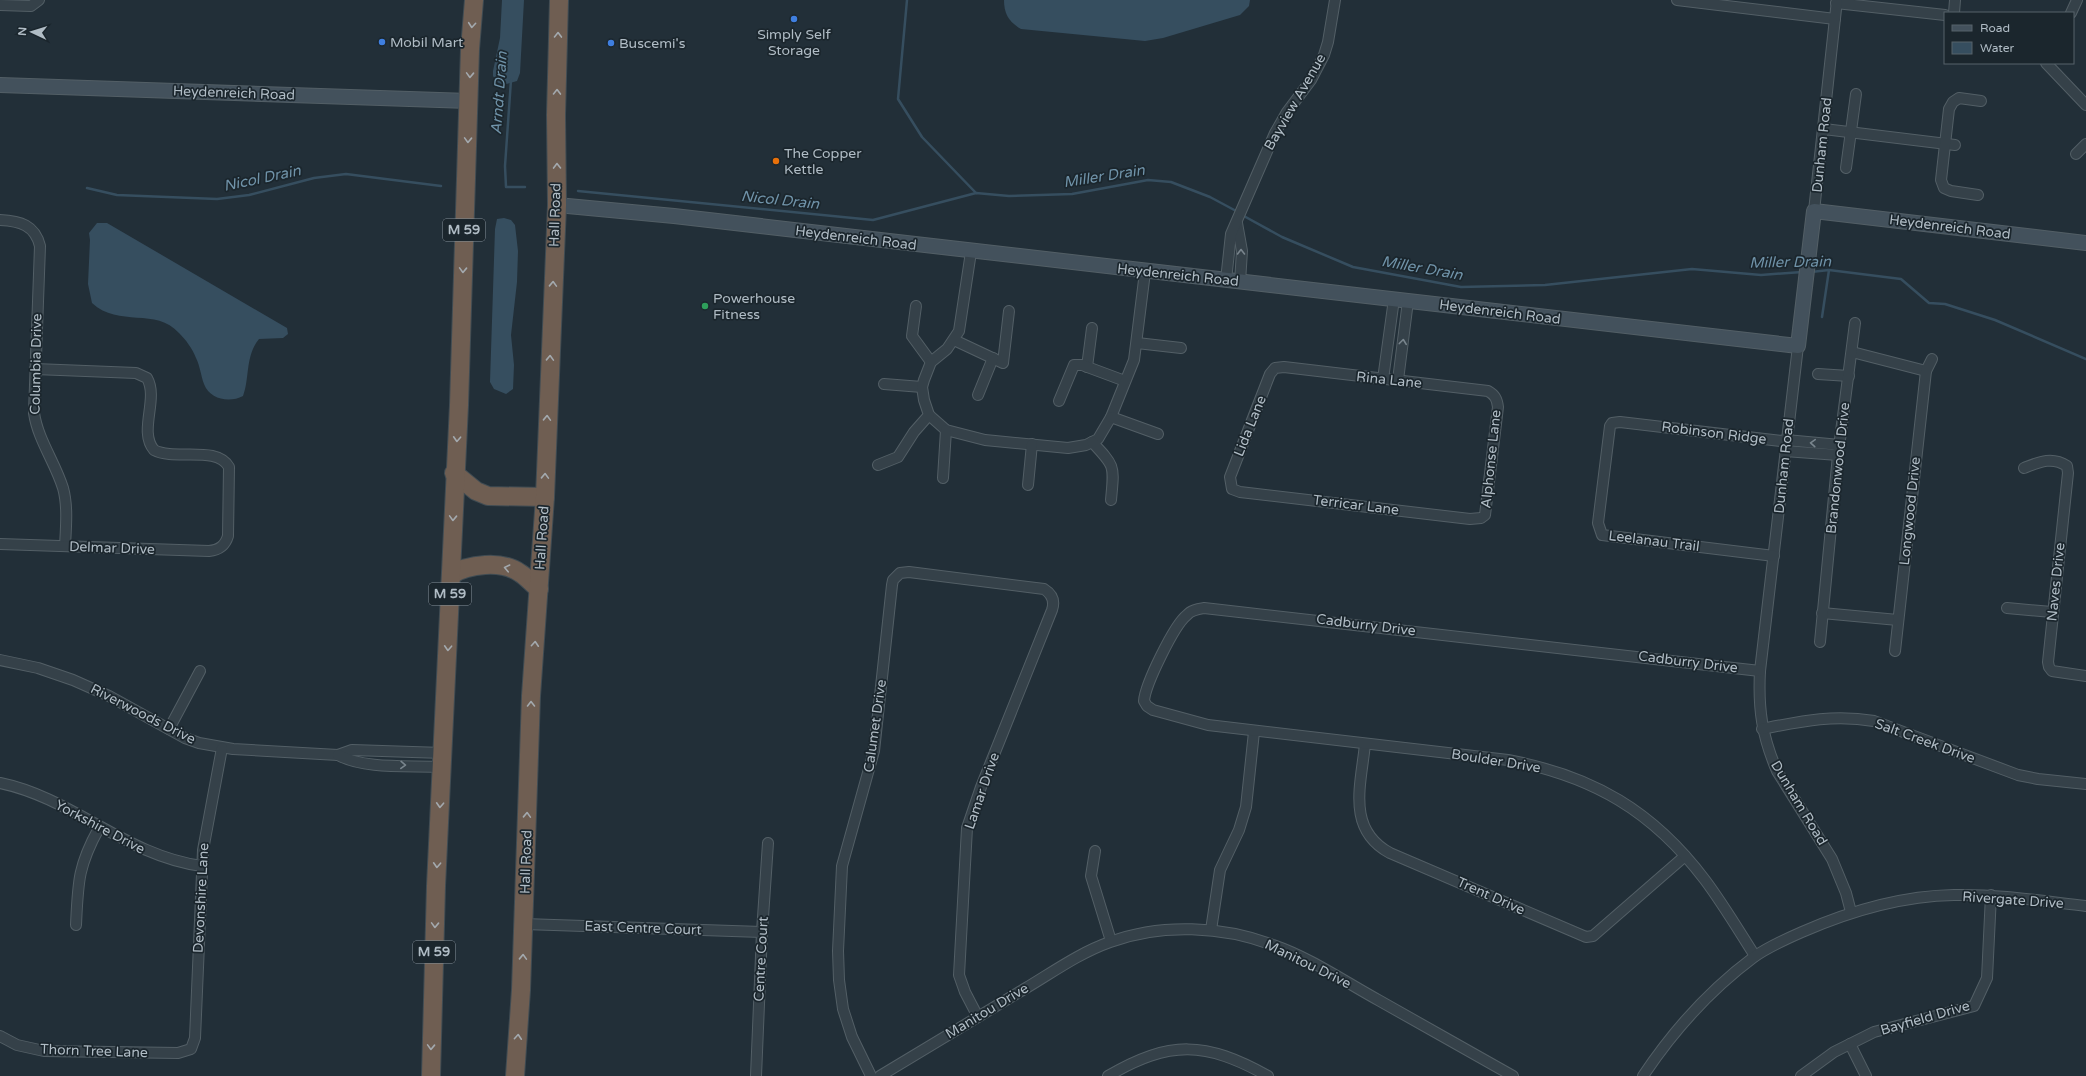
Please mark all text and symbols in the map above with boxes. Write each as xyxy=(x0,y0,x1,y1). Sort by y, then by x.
north arrow xyxy=(12,12,52,52)
legend xyxy=(1944,12,2074,64)
marker: Simply Self Storage xyxy=(789,14,799,24)
text: Road xyxy=(1980,21,2010,35)
one-way arrow xyxy=(468,22,477,28)
text: N xyxy=(16,26,29,36)
place label: Simply Self Storage xyxy=(757,26,831,59)
one-way arrow xyxy=(554,32,562,38)
place label: Mobil Mart xyxy=(390,34,464,51)
place label: Buscemi's xyxy=(619,35,686,52)
marker: Mobil Mart xyxy=(377,37,387,47)
marker: Buscemi's xyxy=(606,38,616,48)
text: Water xyxy=(1980,41,2015,55)
water label: Arndt Drain xyxy=(487,50,511,135)
street label: Bayview Avenue xyxy=(1260,51,1330,153)
one-way arrow xyxy=(465,72,474,78)
street label: Heydenreich Road xyxy=(173,82,295,104)
one-way arrow xyxy=(553,89,561,95)
street label: Dunham Road xyxy=(1809,97,1835,193)
one-way arrow xyxy=(463,137,472,143)
place label: The Copper Kettle xyxy=(784,145,862,178)
marker: The Copper Kettle xyxy=(771,156,781,166)
water label: Nicol Drain xyxy=(222,161,303,195)
water label: Miller Drain xyxy=(1062,161,1147,191)
one-way arrow xyxy=(553,163,561,169)
street label: Hall Road xyxy=(545,183,565,247)
water label: Nicol Drain xyxy=(740,187,821,213)
street label: Heydenreich Road xyxy=(1888,211,2012,243)
road number: M 59 xyxy=(443,219,485,241)
street label: Heydenreich Road xyxy=(794,222,918,254)
one-way arrow xyxy=(1237,249,1245,255)
water label: Miller Drain xyxy=(1380,252,1465,284)
water label: Miller Drain xyxy=(1749,252,1832,272)
street label: Heydenreich Road xyxy=(1116,260,1240,290)
one-way arrow xyxy=(459,267,467,273)
one-way arrow xyxy=(548,281,557,287)
place label: Powerhouse Fitness xyxy=(713,290,795,323)
street label: Heydenreich Road xyxy=(1438,296,1562,328)
marker: Powerhouse Fitness xyxy=(700,301,710,311)
street label: Columbia Drive xyxy=(27,313,45,415)
one-way arrow xyxy=(1398,339,1407,345)
one-way arrow xyxy=(545,355,554,361)
street label: Rina Lane xyxy=(1355,368,1423,392)
street label: Lida Lane xyxy=(1230,393,1270,459)
street label: Brandonwood Drive xyxy=(1823,401,1853,535)
street label: Alphonse Lane xyxy=(1477,409,1505,509)
one-way arrow xyxy=(543,415,551,421)
street label: Robinson Ridge xyxy=(1660,418,1768,448)
street label: Dunham Road xyxy=(1771,418,1797,514)
one-way arrow xyxy=(452,436,461,442)
one-way arrow xyxy=(1810,438,1816,447)
street label: Longwood Drive xyxy=(1896,456,1924,566)
one-way arrow xyxy=(541,473,549,479)
street label: Terricar Lane xyxy=(1312,491,1400,519)
street label: Hall Road xyxy=(531,505,553,571)
one-way arrow xyxy=(449,515,457,521)
street label: Leelanau Trail xyxy=(1607,527,1701,555)
street label: Delmar Drive xyxy=(69,538,155,558)
street label: Naves Drive xyxy=(2043,542,2069,622)
one-way arrow xyxy=(504,564,510,572)
road number: M 59 xyxy=(429,583,471,605)
street label: Cadburry Drive xyxy=(1315,610,1417,640)
one-way arrow xyxy=(530,641,539,647)
one-way arrow xyxy=(444,645,452,651)
street label: Cadburry Drive xyxy=(1637,647,1739,677)
street label: Calumet Drive xyxy=(860,678,890,774)
street label: Riverwoods Drive xyxy=(88,680,198,748)
one-way arrow xyxy=(527,701,535,707)
street label: Salt Creek Drive xyxy=(1873,715,1977,767)
street label: Boulder Drive xyxy=(1450,746,1542,776)
street label: Lamar Drive xyxy=(961,750,1003,832)
street label: Dunham Road xyxy=(1767,758,1831,848)
one-way arrow xyxy=(400,761,406,770)
street label: Yorkshire Drive xyxy=(52,796,148,858)
one-way arrow xyxy=(436,802,445,808)
one-way arrow xyxy=(523,812,531,818)
street label: Hall Road xyxy=(516,830,536,894)
street label: Devonshire Lane xyxy=(190,842,212,954)
one-way arrow xyxy=(433,862,442,868)
street label: Trent Drive xyxy=(1454,873,1528,919)
street label: Rivergate Drive xyxy=(1962,888,2064,912)
street label: Centre Court xyxy=(750,915,772,1002)
street label: East Centre Court xyxy=(584,917,703,939)
one-way arrow xyxy=(431,922,439,928)
street label: Manitou Drive xyxy=(1262,936,1354,992)
road number: M 59 xyxy=(413,941,455,963)
one-way arrow xyxy=(518,954,527,960)
street label: Manitou Drive xyxy=(942,980,1032,1042)
street label: Bayfield Drive xyxy=(1878,997,1972,1039)
one-way arrow xyxy=(513,1034,522,1040)
street label: Thorn Tree Lane xyxy=(40,1041,148,1061)
one-way arrow xyxy=(427,1044,436,1050)

